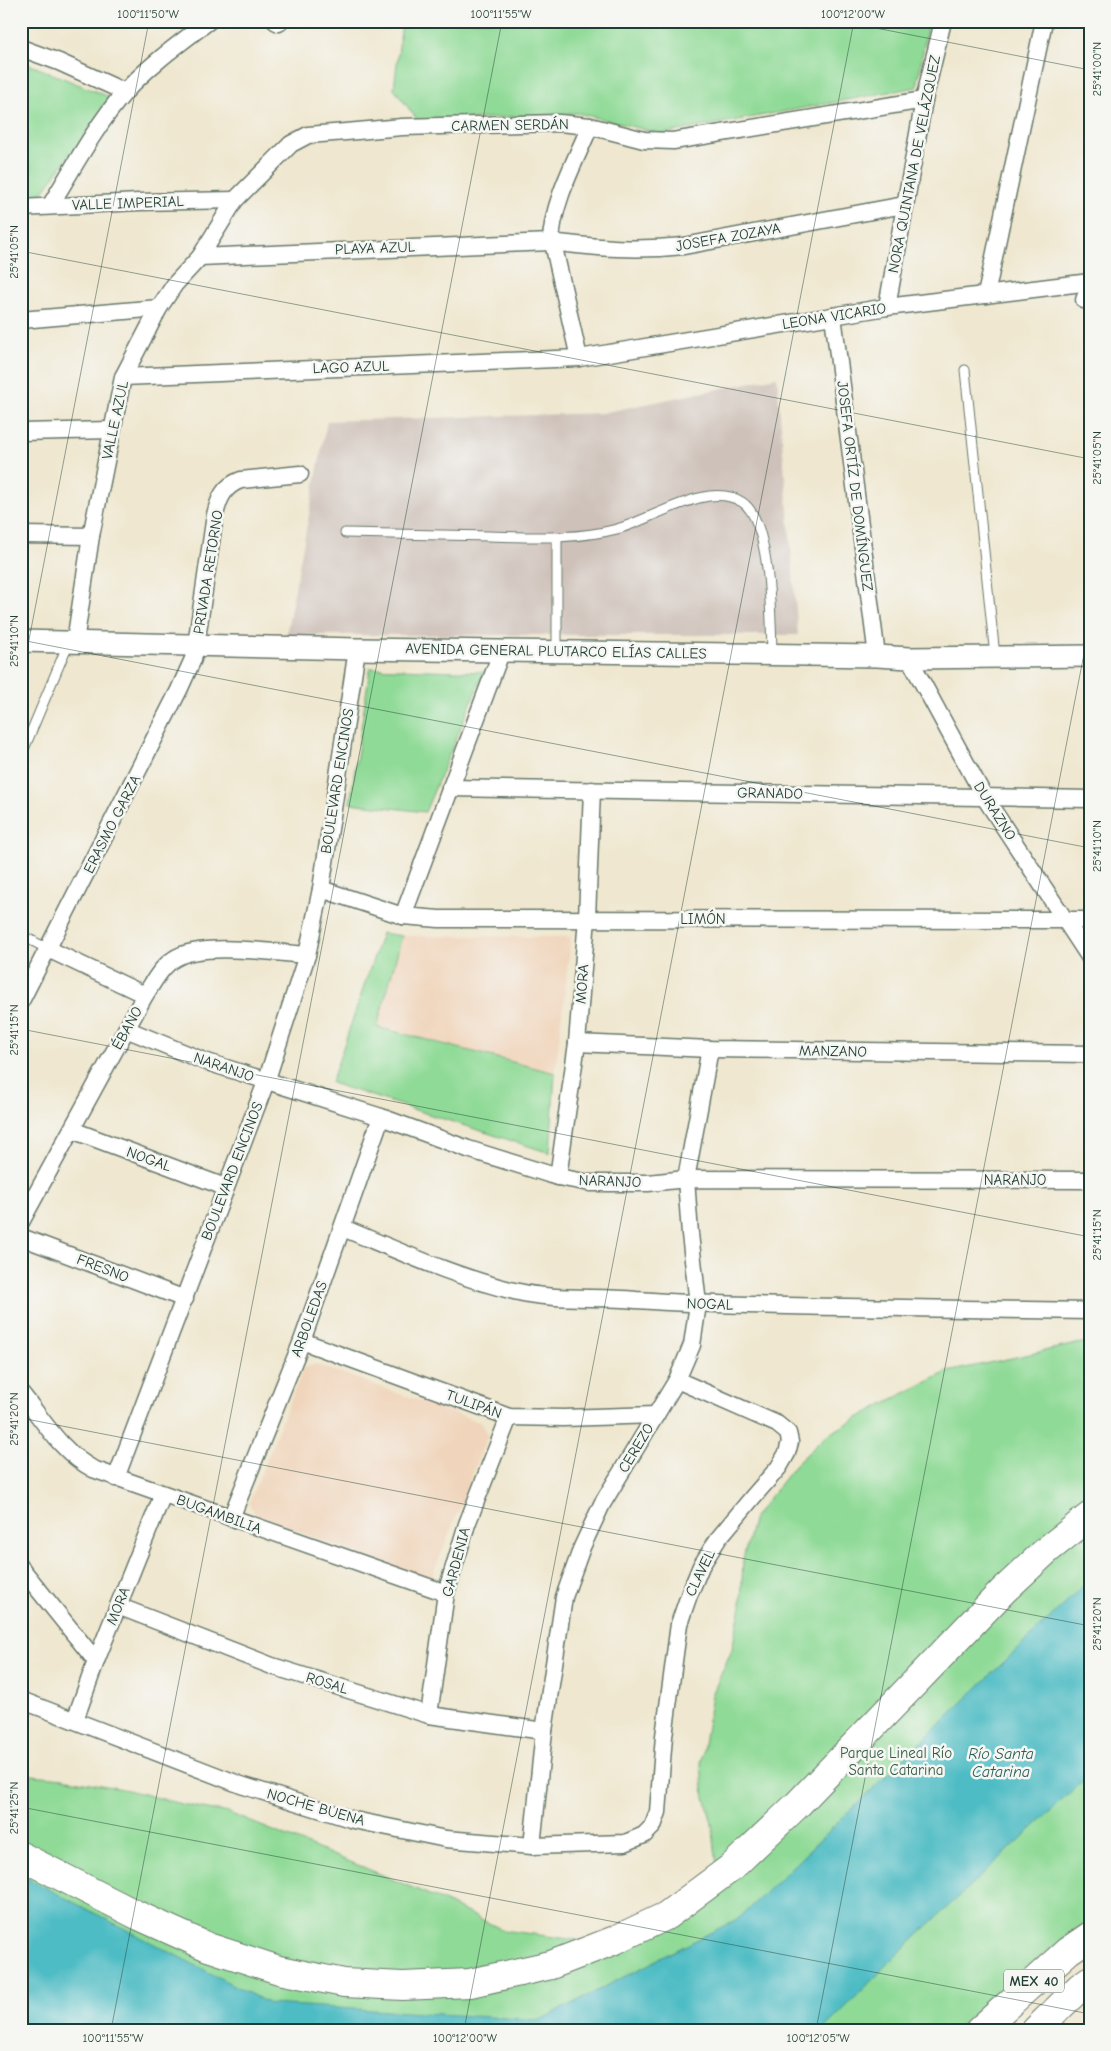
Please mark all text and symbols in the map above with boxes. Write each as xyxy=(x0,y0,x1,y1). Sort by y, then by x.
text: 100°11'50"W xyxy=(117,7,179,21)
text: 100°11'55"W xyxy=(471,7,532,21)
text: 100°12'00"W xyxy=(821,7,886,21)
text: 25°41'00"N xyxy=(1090,42,1104,96)
street label: NORA QUINTANA DE VELÁZQUEZ xyxy=(883,53,944,274)
street label: CARMEN SERDÁN xyxy=(451,114,569,135)
street label: VALLE IMPERIAL xyxy=(72,192,185,214)
street label: JOSEFA ZOZAYA xyxy=(674,219,782,255)
text: 25°41'05"N xyxy=(7,225,21,279)
street label: PLAYA AZUL xyxy=(335,238,416,258)
street label: LEONA VICARIO xyxy=(781,299,887,333)
street label: LAGO AZUL xyxy=(312,357,390,377)
street label: VALLE AZUL xyxy=(98,378,132,461)
street label: JOSEFA ORTÍZ DE DOMÍNGUEZ xyxy=(833,380,878,592)
text: 25°41'05"N xyxy=(1090,431,1104,485)
street label: PRIVADA RETORNO xyxy=(189,509,227,635)
text: 25°41'10"N xyxy=(7,615,21,667)
street label: AVENIDA GENERAL PLUTARCO ELÍAS CALLES xyxy=(405,638,707,663)
street label: BOULEVARD ENCINOS xyxy=(317,707,357,855)
street label: ERASMO GARZA xyxy=(79,772,145,876)
street label: DURAZNO xyxy=(970,778,1020,844)
street label: GRANADO xyxy=(737,783,803,803)
text: 25°41'10"N xyxy=(1090,820,1104,872)
street label: LIMÓN xyxy=(680,909,726,928)
street label: MORA xyxy=(572,963,592,1004)
street label: ÉBANO xyxy=(107,1003,146,1053)
text: 25°41'15"N xyxy=(7,1004,21,1056)
street label: MANZANO xyxy=(799,1041,867,1061)
street label: NARANJO xyxy=(191,1048,257,1086)
street label: BOULEVARD ENCINOS xyxy=(197,1099,267,1243)
street label: NOGAL xyxy=(124,1143,174,1176)
street label: NARANJO xyxy=(578,1171,642,1191)
street label: NARANJO xyxy=(984,1171,1046,1189)
text: 25°41'15"N xyxy=(1090,1209,1104,1261)
street label: FRESNO xyxy=(74,1250,132,1286)
street label: ARBOLEDAS xyxy=(287,1279,331,1359)
street label: NOGAL xyxy=(686,1294,734,1314)
street label: TULIPÁN xyxy=(444,1385,505,1422)
text: 25°41'20"N xyxy=(7,1392,21,1446)
street label: CEREZO xyxy=(614,1420,658,1476)
street label: BUGAMBILIA xyxy=(174,1490,264,1538)
street label: GARDENIA xyxy=(438,1525,474,1599)
street label: CLAVEL xyxy=(681,1546,719,1599)
street label: MORA xyxy=(102,1584,134,1628)
text: 25°41'20"N xyxy=(1090,1597,1104,1651)
street label: ROSAL xyxy=(304,1668,351,1698)
park label: Parque Lineal Río Santa Catarina xyxy=(840,1744,952,1779)
water label: Río Santa Catarina xyxy=(968,1745,1034,1781)
text: 25°41'25"N xyxy=(7,1782,21,1834)
street label: NOCHE BUENA xyxy=(265,1784,367,1830)
road number: MEX 40 xyxy=(1004,1970,1064,1992)
text: 100°11'55"W xyxy=(83,2031,144,2045)
text: 100°12'00"W xyxy=(433,2031,498,2045)
text: 100°12'05"W xyxy=(786,2031,850,2045)

